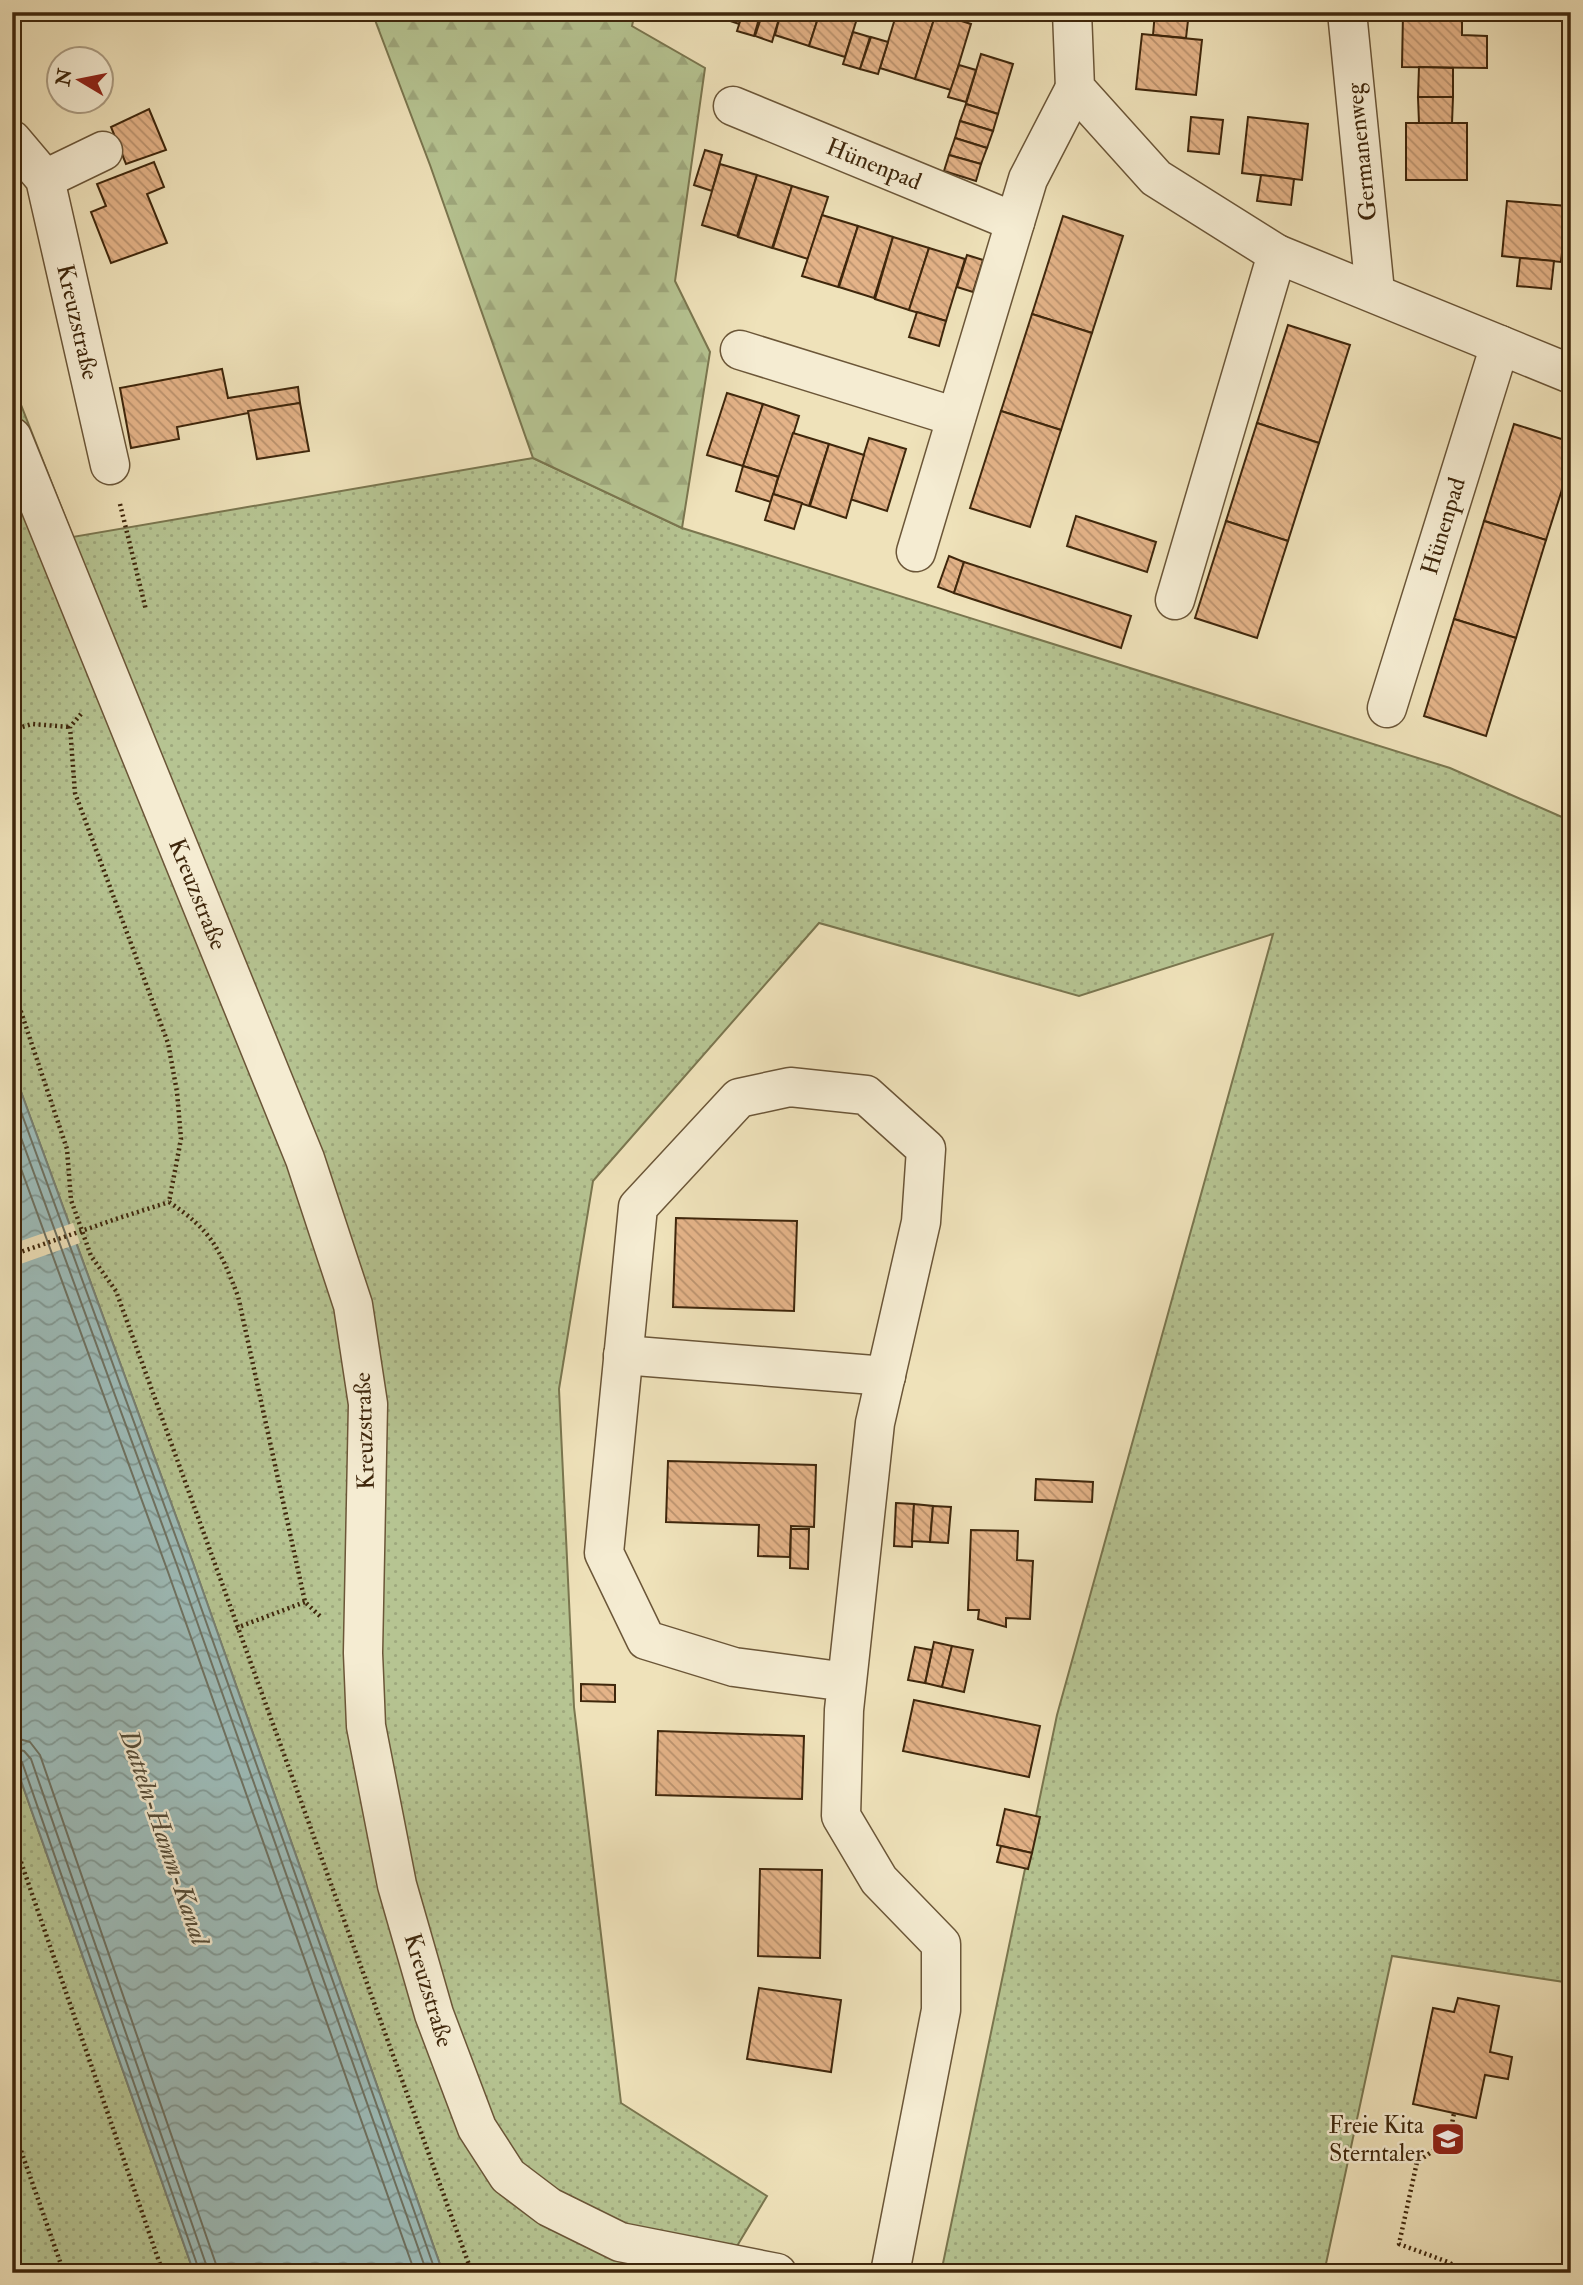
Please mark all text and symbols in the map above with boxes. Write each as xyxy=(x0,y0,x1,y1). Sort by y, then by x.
north arrow xyxy=(46,46,116,116)
text: N xyxy=(51,66,78,89)
street label: Germanenweg xyxy=(1339,80,1384,222)
street label: Hünenpad xyxy=(821,131,926,198)
street label: Kreuzstraße xyxy=(49,261,106,383)
street label: Hünenpad xyxy=(1414,473,1473,579)
street label: Kreuzstraße xyxy=(161,834,234,954)
street label: Kreuzstraße xyxy=(347,1372,382,1490)
water label: Datteln-Hamm-Kanal xyxy=(112,1725,216,1951)
street label: Kreuzstraße xyxy=(397,1929,461,2051)
place label: Freie Kita Sterntaler xyxy=(1329,2110,1425,2169)
school or university icon: Freie Kita Sterntaler xyxy=(1429,2120,1467,2158)

